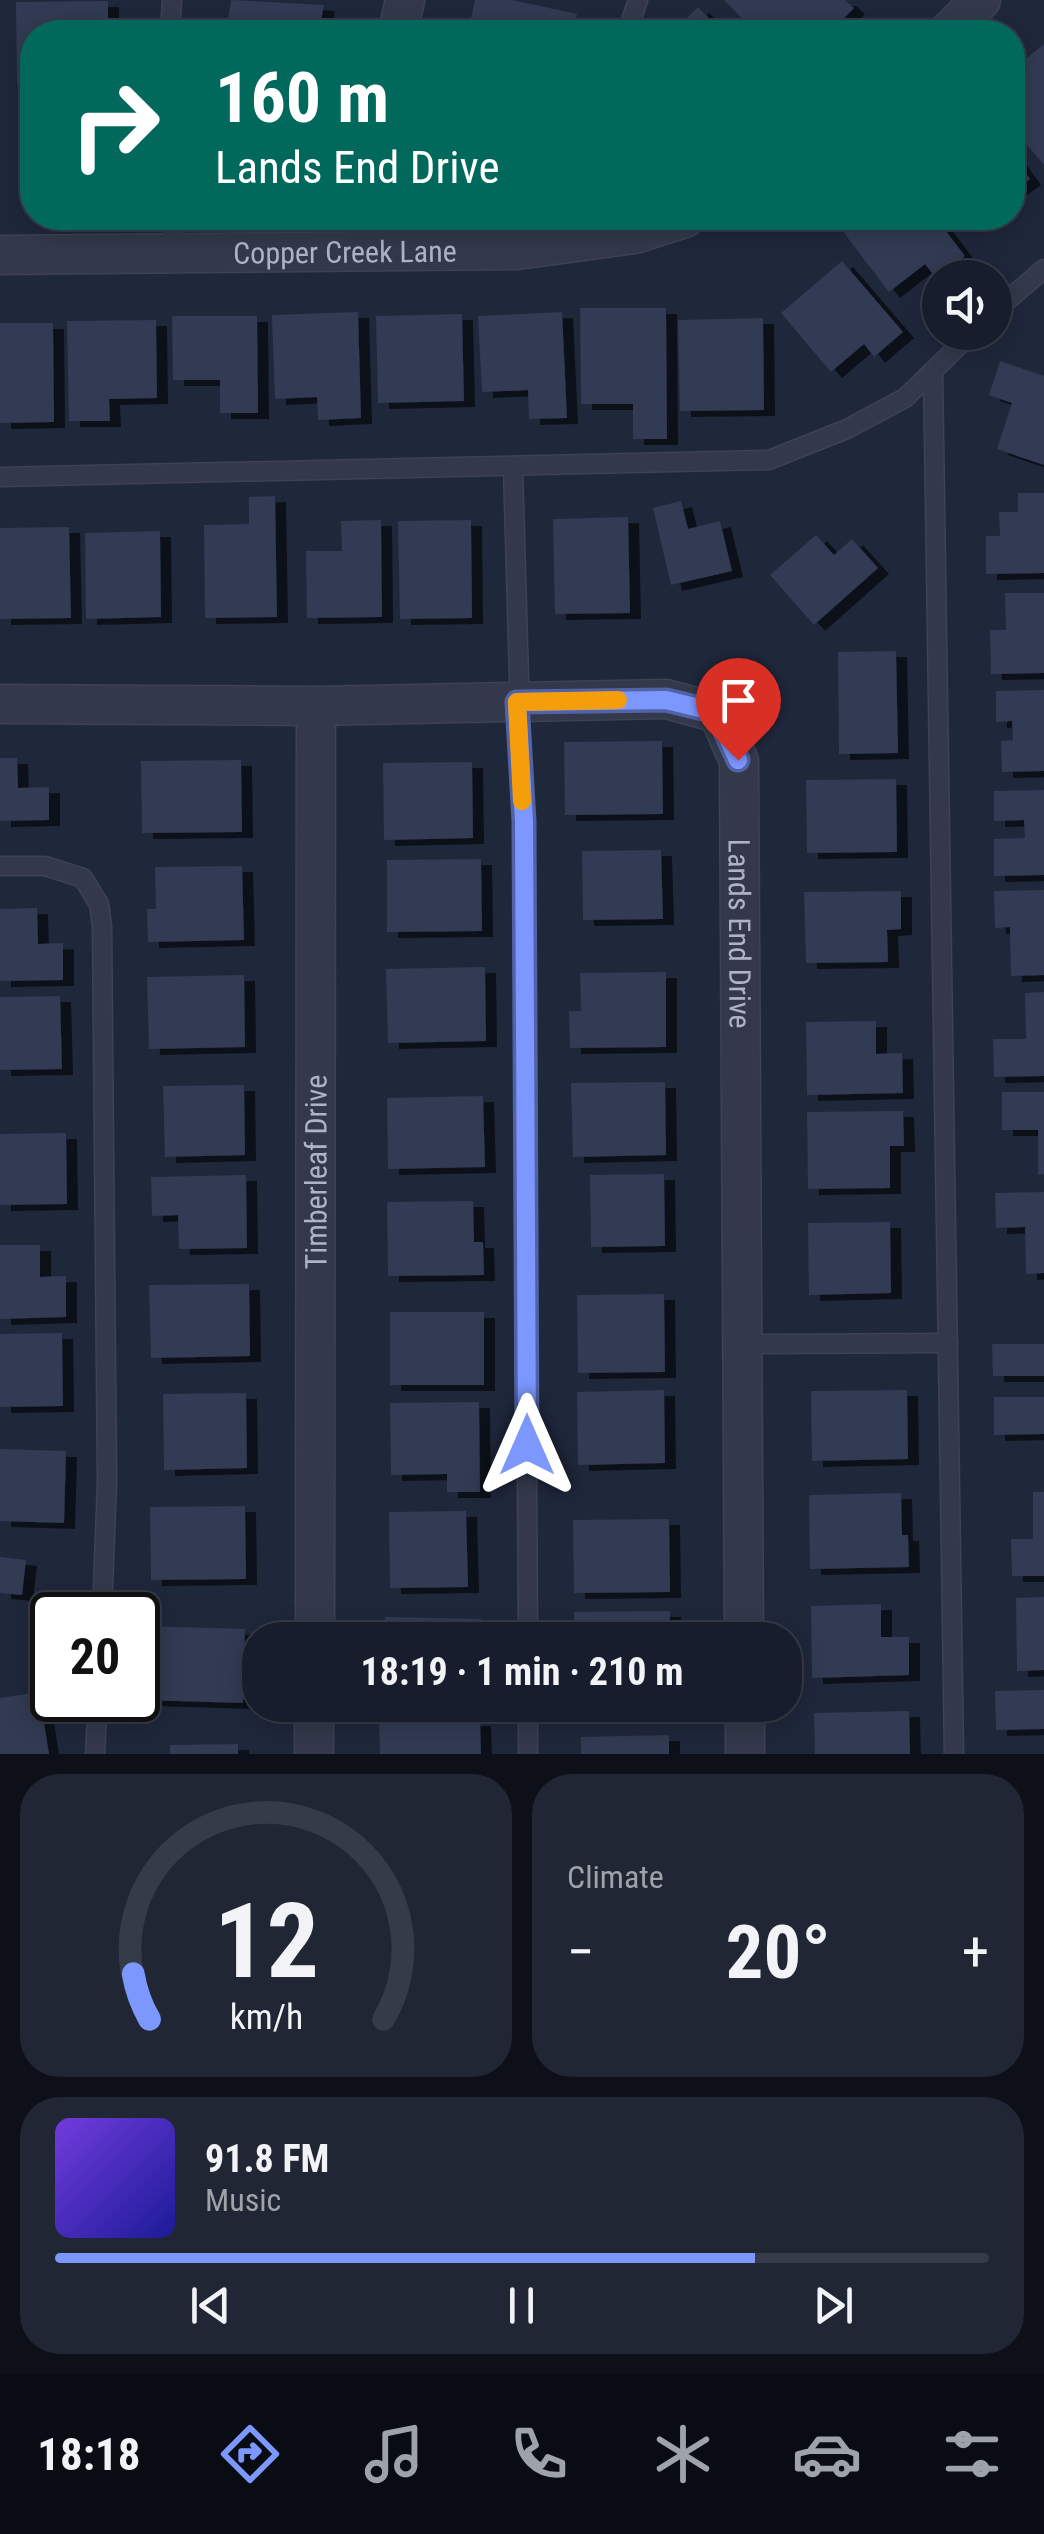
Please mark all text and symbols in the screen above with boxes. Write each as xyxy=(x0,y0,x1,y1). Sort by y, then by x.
text: 160 m xyxy=(215,57,389,139)
icon: right xyxy=(50,60,180,190)
text: Lands End Drive xyxy=(215,141,500,194)
street label: Copper Creek Lane xyxy=(233,233,457,270)
map controls xyxy=(922,260,1012,350)
button: sound xyxy=(922,260,1012,350)
pin xyxy=(696,658,781,761)
icon: arrive xyxy=(711,673,766,728)
street label: Lands End Drive xyxy=(722,839,758,1029)
street label: Timberleaf Drive xyxy=(298,1075,333,1269)
position arrow xyxy=(475,1393,579,1497)
speed limit sign: 20 xyxy=(30,1592,160,1722)
text: 18:19 · 1 min · 210 m xyxy=(361,1650,683,1694)
text: Climate xyxy=(567,1858,664,1896)
text: 12 xyxy=(213,1881,319,2002)
text: 20° xyxy=(726,1908,831,1996)
text: − xyxy=(567,1920,595,1984)
text: + xyxy=(962,1920,989,1984)
text: km/h xyxy=(229,1996,303,2038)
text: 91.8 FM xyxy=(205,2137,329,2181)
text: Music xyxy=(205,2181,281,2219)
icon: previous xyxy=(183,2278,238,2333)
icon: pause xyxy=(494,2278,549,2333)
icon: next xyxy=(806,2278,861,2333)
icon: directions xyxy=(215,2419,285,2489)
icon: music xyxy=(359,2419,429,2489)
icon: phone xyxy=(504,2419,574,2489)
icon: climate xyxy=(648,2419,718,2489)
icon: car xyxy=(792,2419,862,2489)
icon: filters xyxy=(937,2419,1007,2489)
text: 18:18 xyxy=(37,2428,140,2481)

